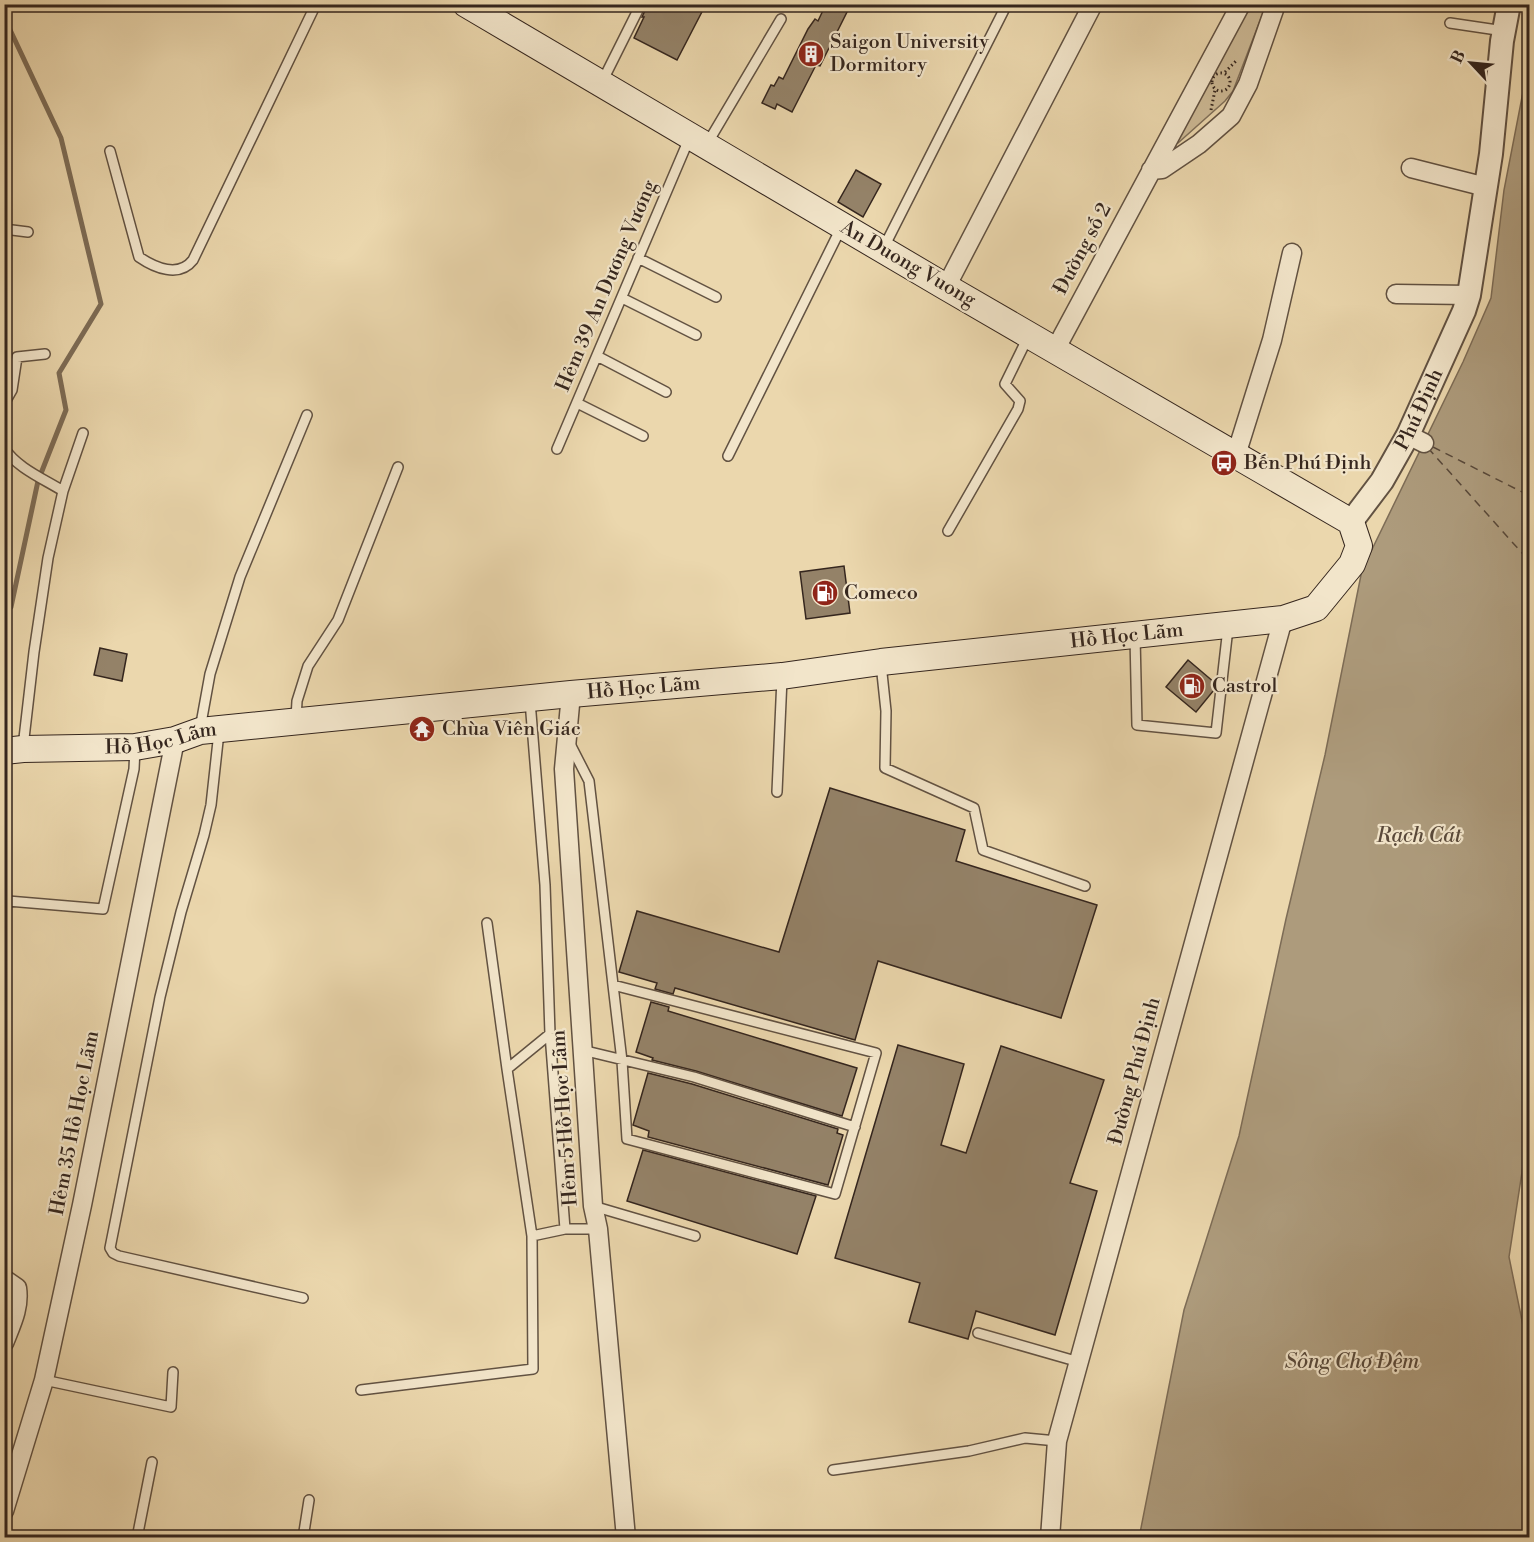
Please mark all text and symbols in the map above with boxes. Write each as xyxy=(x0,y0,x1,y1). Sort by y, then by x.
place label: Saigon University Dormitory xyxy=(830,30,989,78)
north arrow xyxy=(1441,33,1501,93)
building icon: Saigon University Dormitory xyxy=(796,39,826,69)
text: B xyxy=(1447,47,1470,67)
street label: Hẻm 39 An Dương Vương xyxy=(551,176,663,396)
street label: Đường số 2 xyxy=(1048,199,1118,299)
street label: An Duong Vuong xyxy=(835,215,981,313)
street label: Phú Định xyxy=(1389,365,1449,455)
bus stop icon: Bến Phú Định xyxy=(1209,448,1239,478)
place label: Bến Phú Định xyxy=(1243,451,1371,476)
fuel station icon: Comeco xyxy=(810,578,840,608)
place label: Comeco xyxy=(844,581,918,606)
street label: Hồ Học Lãm xyxy=(1069,617,1185,654)
street label: Hồ Học Lãm xyxy=(586,670,702,705)
fuel station icon: Castrol xyxy=(1177,671,1207,701)
place label: Castrol xyxy=(1212,674,1278,699)
temple icon: Chùa Viên Giác xyxy=(407,714,437,744)
street label: Hồ Học Lãm xyxy=(105,717,218,760)
place label: Chùa Viên Giác xyxy=(442,717,581,742)
water label: Rạch Cát xyxy=(1375,823,1463,849)
street label: Đường Phú Định xyxy=(1103,994,1167,1147)
street label: Hẻm 35 Hồ Học Lãm xyxy=(45,1028,105,1218)
street label: Hẻm 5 Hồ Học Lãm xyxy=(546,1029,584,1207)
water label: Sông Chợ Đệm xyxy=(1285,1349,1420,1375)

